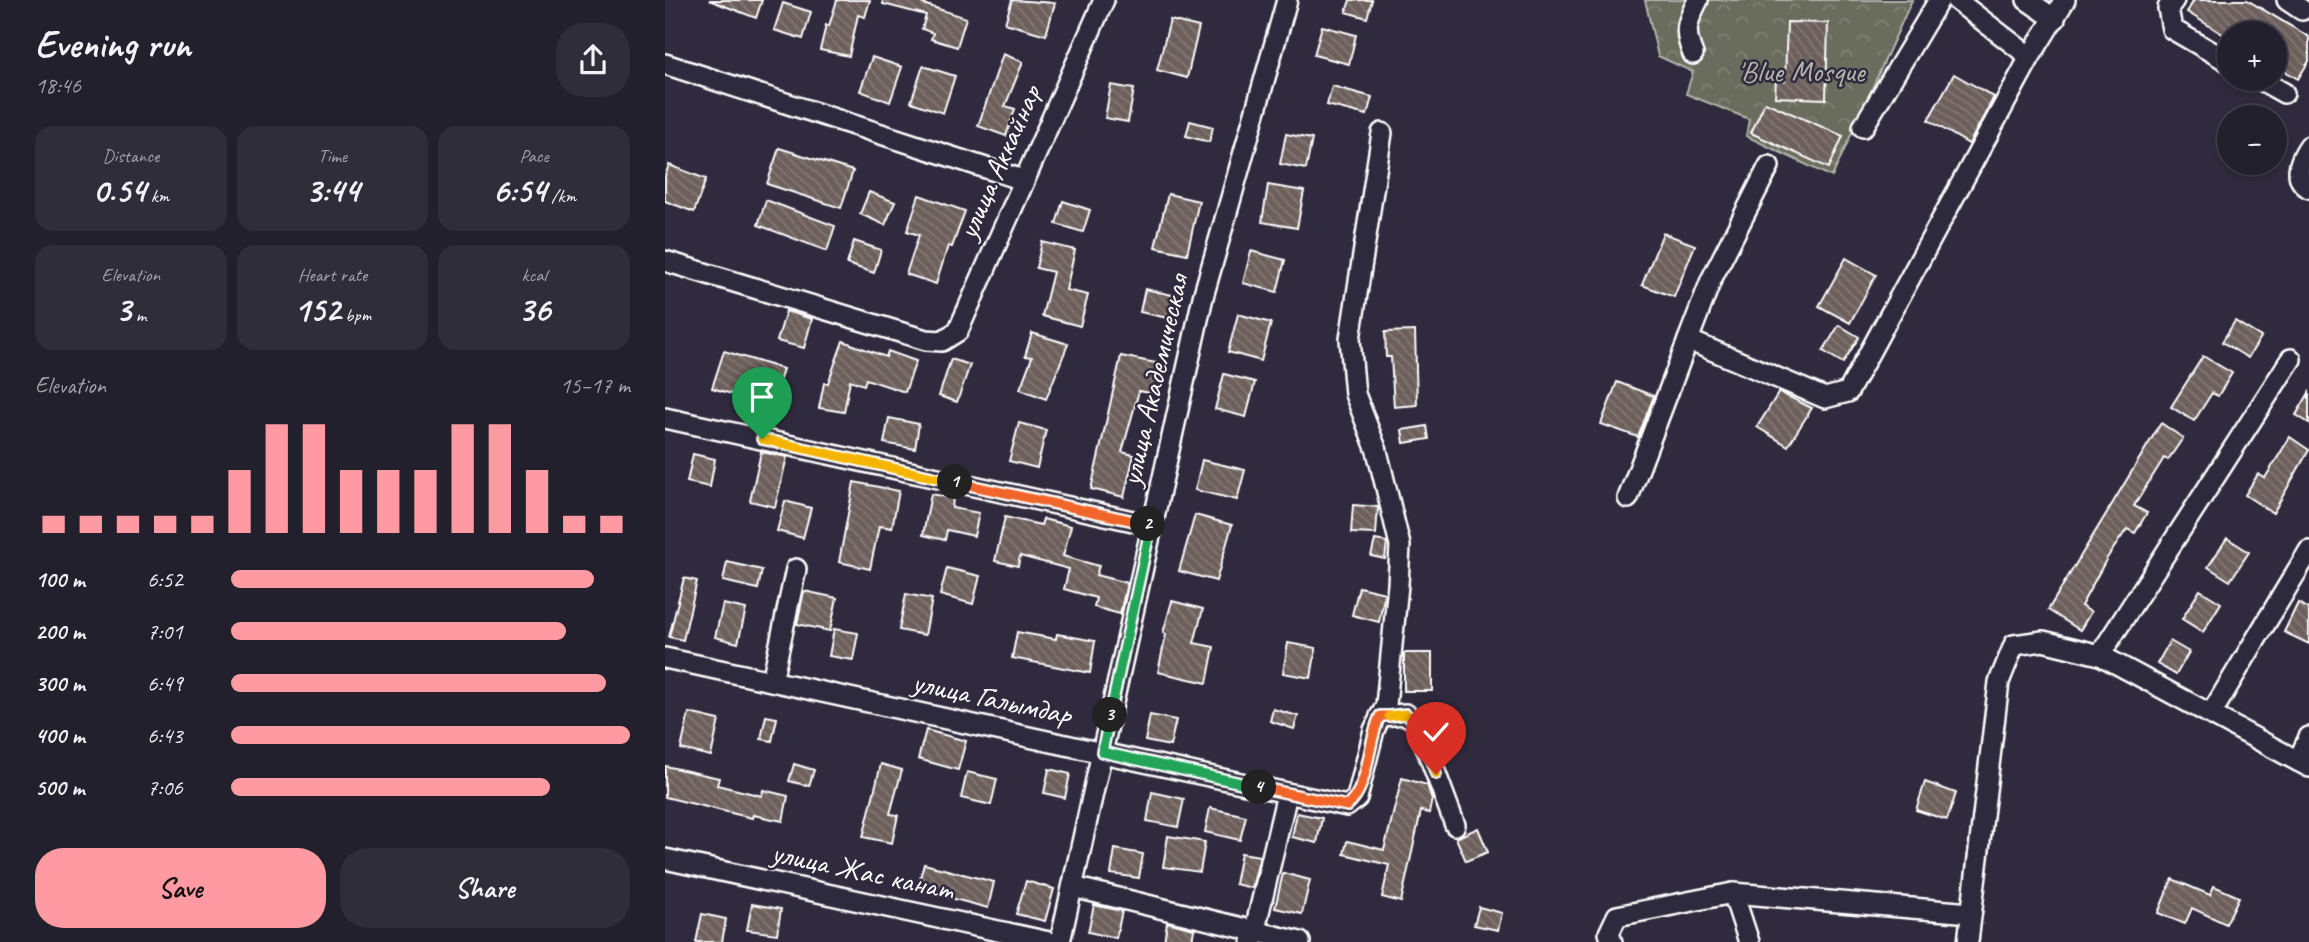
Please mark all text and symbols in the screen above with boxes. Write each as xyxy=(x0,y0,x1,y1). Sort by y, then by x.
text: Evening run xyxy=(35,21,191,68)
map controls xyxy=(2217,21,2287,175)
button: + xyxy=(2217,21,2287,91)
button: share xyxy=(556,23,630,97)
park label: 'Blue Mosque xyxy=(1737,52,1867,90)
text: 18:46 xyxy=(35,71,81,100)
street label: улица Аккайнар xyxy=(947,78,1050,247)
button: − xyxy=(2217,105,2287,175)
text: Distance xyxy=(102,144,159,168)
text: Time xyxy=(318,144,347,168)
text: Pace xyxy=(520,144,549,168)
text: 0.54 xyxy=(92,168,146,213)
text: 3:44 xyxy=(305,168,360,213)
text: 6:54 xyxy=(492,168,547,213)
text: km xyxy=(146,184,169,208)
text: /km xyxy=(547,184,576,208)
text: Elevation xyxy=(102,263,160,287)
text: Heart rate xyxy=(298,263,367,287)
text: kcal xyxy=(522,263,547,287)
street label: улица Академическая xyxy=(1111,268,1197,491)
text: 3 xyxy=(115,287,131,332)
text: 152 xyxy=(294,287,341,332)
text: 36 xyxy=(518,287,550,332)
text: m xyxy=(131,303,146,327)
text: bpm xyxy=(341,303,371,327)
pin xyxy=(732,367,792,439)
text: Elevation xyxy=(35,371,106,400)
text: 15–17 m xyxy=(560,371,630,400)
icon: arrive xyxy=(743,378,781,416)
pin: 1 xyxy=(937,464,973,500)
text: 1 xyxy=(950,469,959,493)
pin: 2 xyxy=(1131,506,1165,542)
text: 2 xyxy=(1143,511,1152,535)
text: 100 m xyxy=(35,565,85,594)
text: 6:52 xyxy=(147,565,183,594)
text: 200 m xyxy=(35,617,85,646)
text: 7:01 xyxy=(147,617,183,646)
street label: улица Галымдар xyxy=(907,662,1076,734)
text: 300 m xyxy=(35,669,85,698)
text: 6:49 xyxy=(147,669,183,698)
pin: 3 xyxy=(1093,698,1127,732)
text: 3 xyxy=(1105,702,1114,726)
pin xyxy=(1406,702,1466,774)
icon: check xyxy=(1417,713,1455,751)
text: 400 m xyxy=(35,721,85,750)
text: 6:43 xyxy=(147,721,183,750)
pin: 4 xyxy=(1241,770,1277,804)
text: 500 m xyxy=(35,773,84,802)
text: 7:06 xyxy=(147,773,183,802)
text: 4 xyxy=(1254,774,1263,798)
street label: улица Жас канат xyxy=(766,833,959,909)
button: Save xyxy=(35,848,326,928)
button: Share xyxy=(340,848,630,928)

